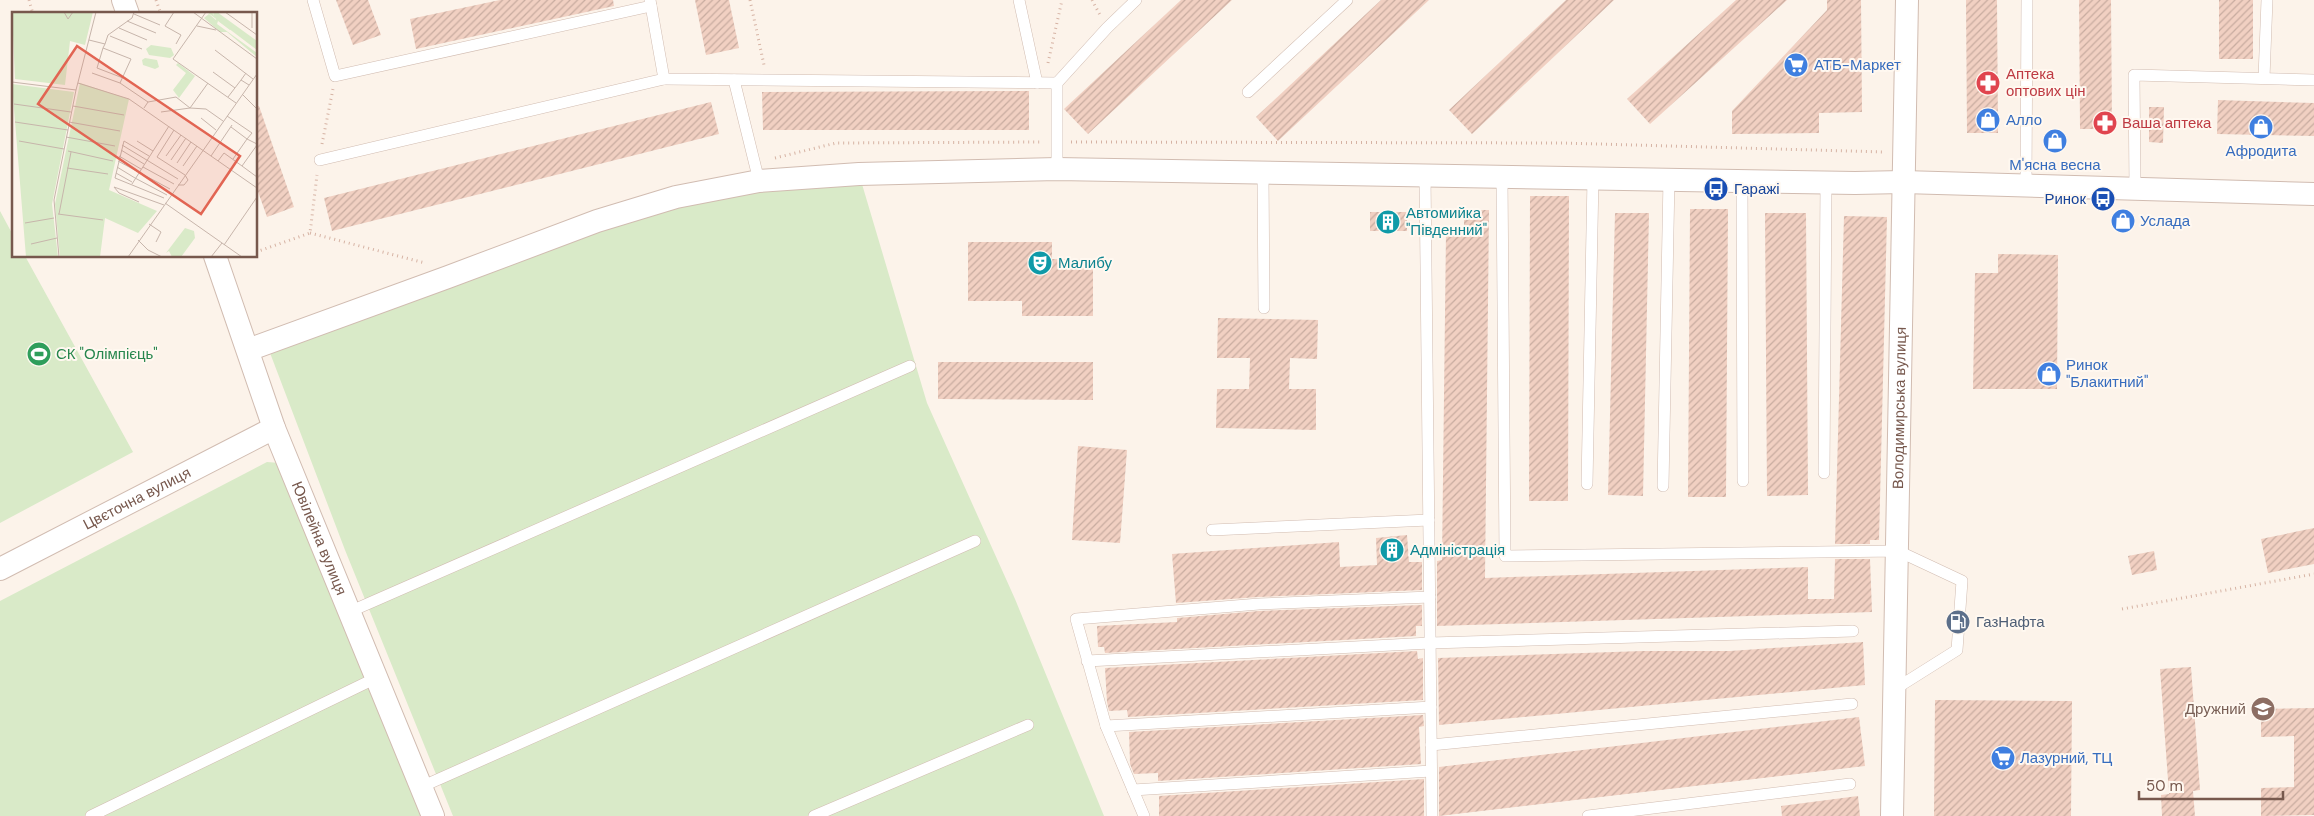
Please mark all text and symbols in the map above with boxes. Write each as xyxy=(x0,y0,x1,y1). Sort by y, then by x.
inset map xyxy=(12,12,258,258)
supermarket icon: АТБ-Маркет xyxy=(1783,52,1809,78)
place label: АТБ-Маркет xyxy=(1814,55,1901,75)
place label: Аптека оптових цін xyxy=(2006,64,2086,101)
pharmacy icon: Аптека оптових цін xyxy=(1975,70,2001,96)
shop icon: Алло xyxy=(1975,107,2001,133)
place label: Алло xyxy=(2006,110,2042,130)
pharmacy icon: Ваша аптека xyxy=(2092,110,2118,136)
place label: Ваша аптека xyxy=(2122,113,2212,133)
shop icon: Афродита xyxy=(2248,114,2274,140)
shop icon: М'ясна весна xyxy=(2042,128,2068,154)
place label: Афродита xyxy=(2225,141,2297,161)
place label: М'ясна весна xyxy=(2009,155,2101,175)
bus stop icon: Гаражі xyxy=(1703,176,1729,202)
place label: Гаражі xyxy=(1734,179,1780,199)
bus stop icon: Ринок xyxy=(2090,186,2116,212)
place label: Ринок xyxy=(2044,189,2086,209)
place label: Автомийка "Південний" xyxy=(1406,203,1487,240)
shop icon: Услада xyxy=(2110,208,2136,234)
building icon: Автомийка "Південний" xyxy=(1375,209,1401,235)
place label: Услада xyxy=(2140,211,2191,231)
theatre icon: Малибу xyxy=(1027,250,1053,276)
place label: Малибу xyxy=(1058,253,1112,273)
street label: Володимирська вулиця xyxy=(1888,327,1911,489)
sports icon: СК "Олімпієць" xyxy=(26,341,52,367)
place label: СК "Олімпієць" xyxy=(56,344,158,364)
place label: Ринок "Блакитний" xyxy=(2066,355,2148,392)
shop icon: Ринок "Блакитний" xyxy=(2036,361,2062,387)
street label: Цвєточна вулиця xyxy=(80,463,194,535)
street label: Ювілейна вулиця xyxy=(287,478,351,598)
building icon: Адміністрація xyxy=(1379,537,1405,563)
place label: Адміністрація xyxy=(1410,540,1505,560)
fuel station icon: ГазНафта xyxy=(1945,609,1971,635)
place label: ГазНафта xyxy=(1976,612,2045,632)
school or university icon: Дружний xyxy=(2250,696,2276,722)
place label: Дружний xyxy=(2185,699,2246,719)
supermarket icon: Лазурний, ТЦ xyxy=(1990,745,2016,771)
place label: Лазурний, ТЦ xyxy=(2020,748,2112,768)
scale bar xyxy=(2139,768,2283,800)
text: 50 m xyxy=(2146,776,2183,796)

